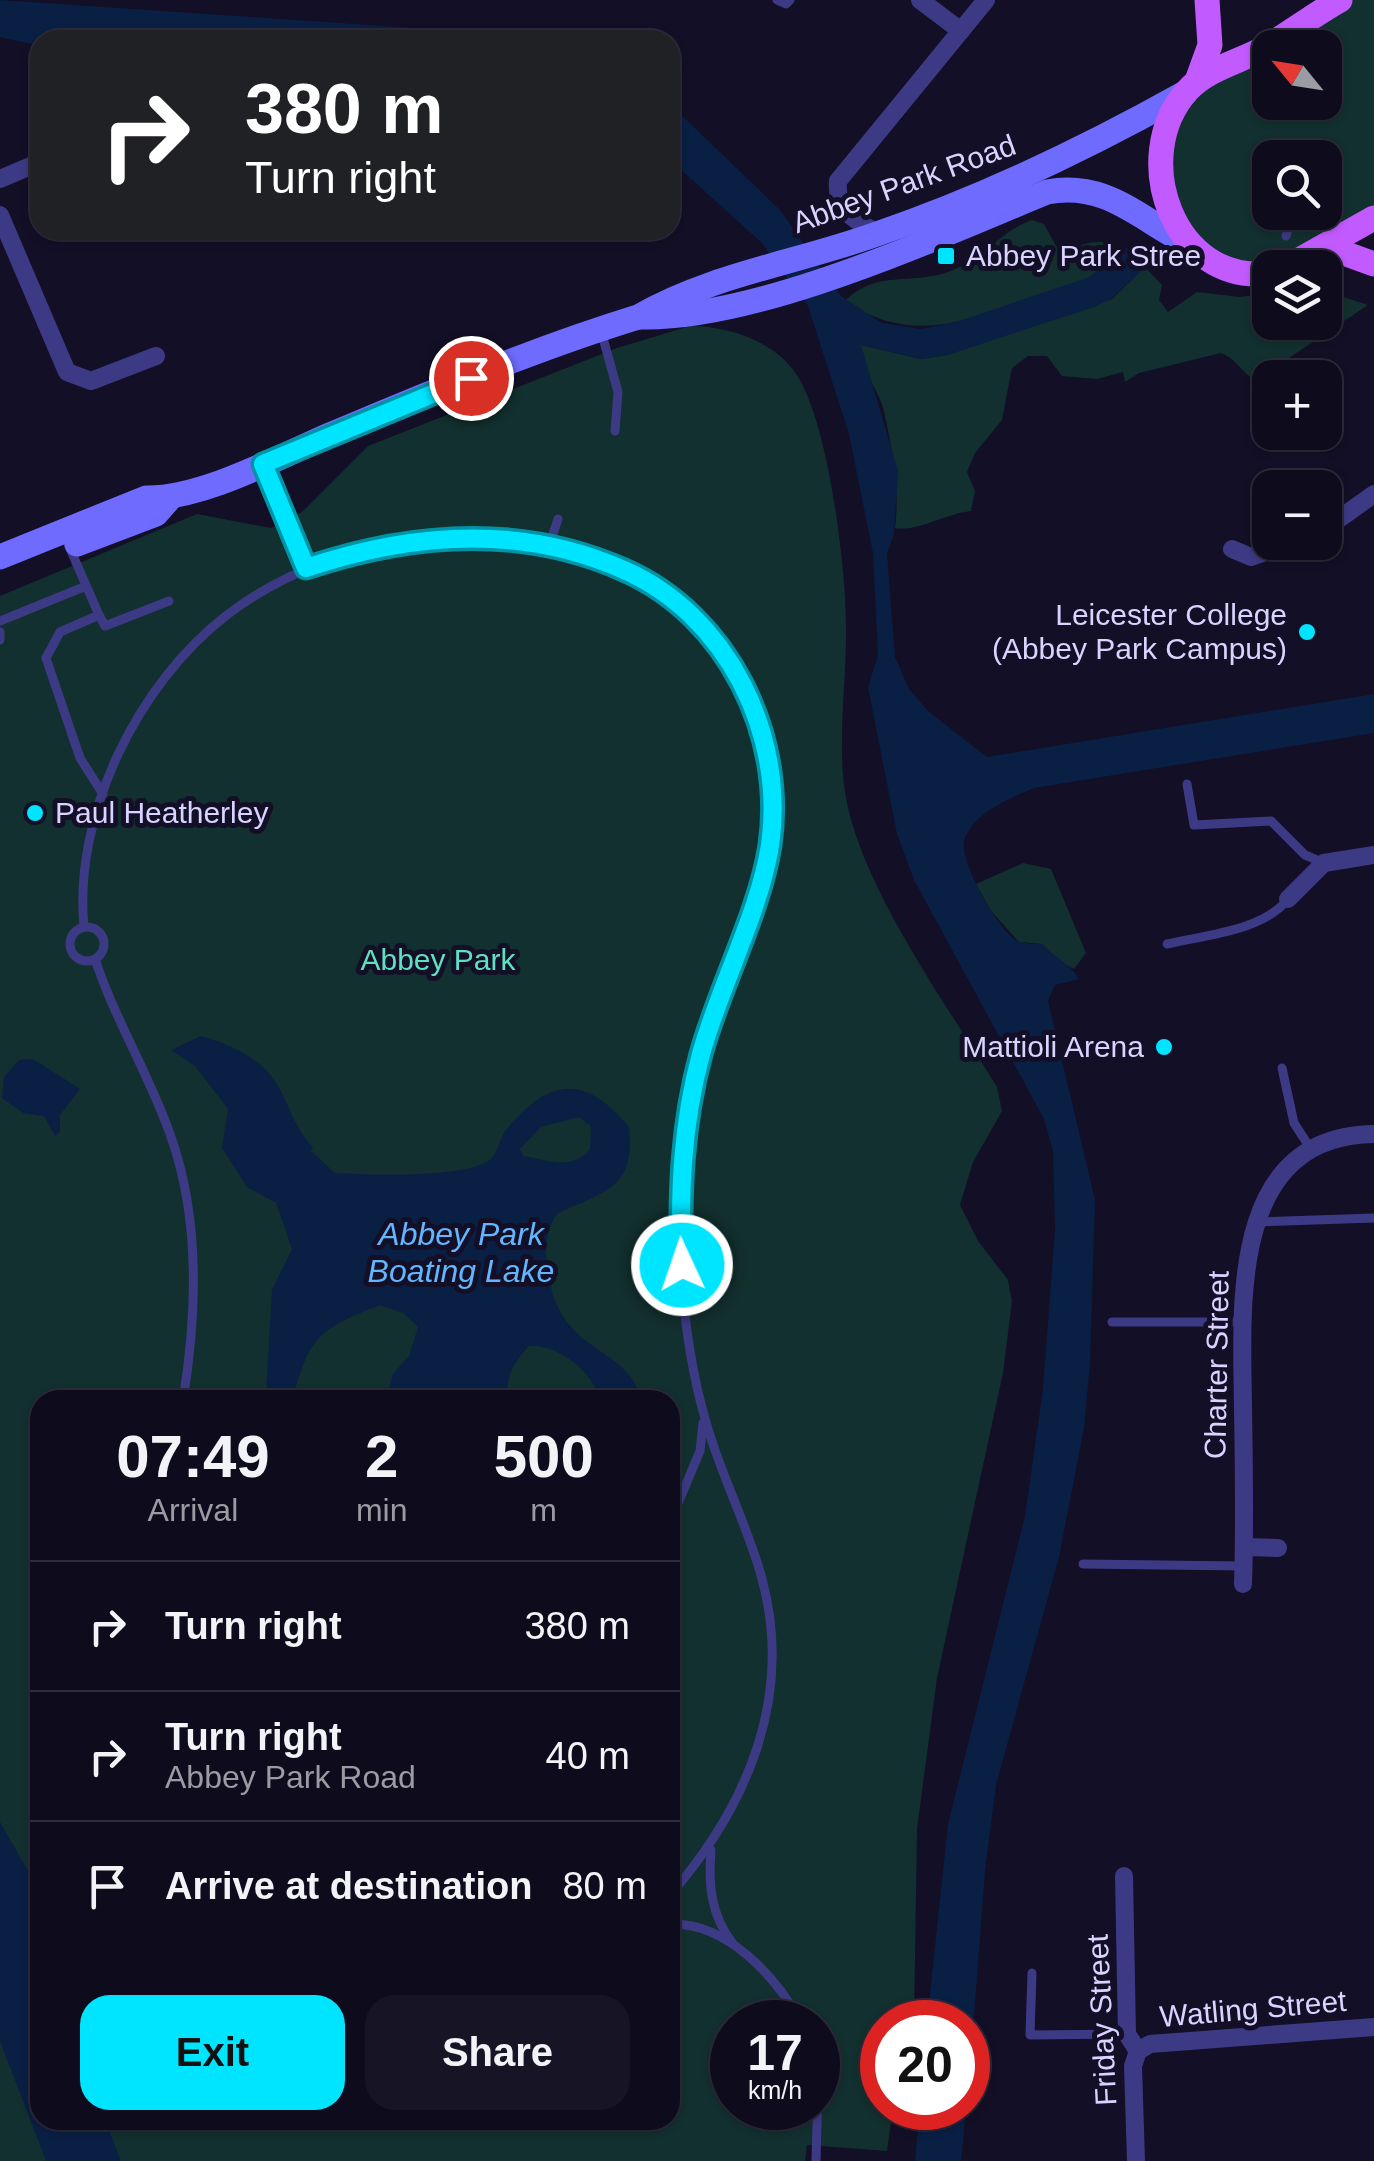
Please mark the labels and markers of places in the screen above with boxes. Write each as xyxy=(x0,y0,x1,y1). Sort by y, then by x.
place label: Abbey Park Stree xyxy=(966,239,1201,272)
marker: Abbey Park Stree xyxy=(935,245,957,267)
pin xyxy=(429,336,514,421)
place label: Leicester College (Abbey Park Campus) xyxy=(992,598,1287,665)
marker: Leicester College (Abbey Park Campus) xyxy=(1296,621,1318,643)
place label: Paul Heatherley xyxy=(55,796,268,829)
marker: Paul Heatherley xyxy=(24,802,46,824)
place label: Mattioli Arena xyxy=(962,1030,1144,1063)
marker: Mattioli Arena xyxy=(1153,1036,1175,1058)

